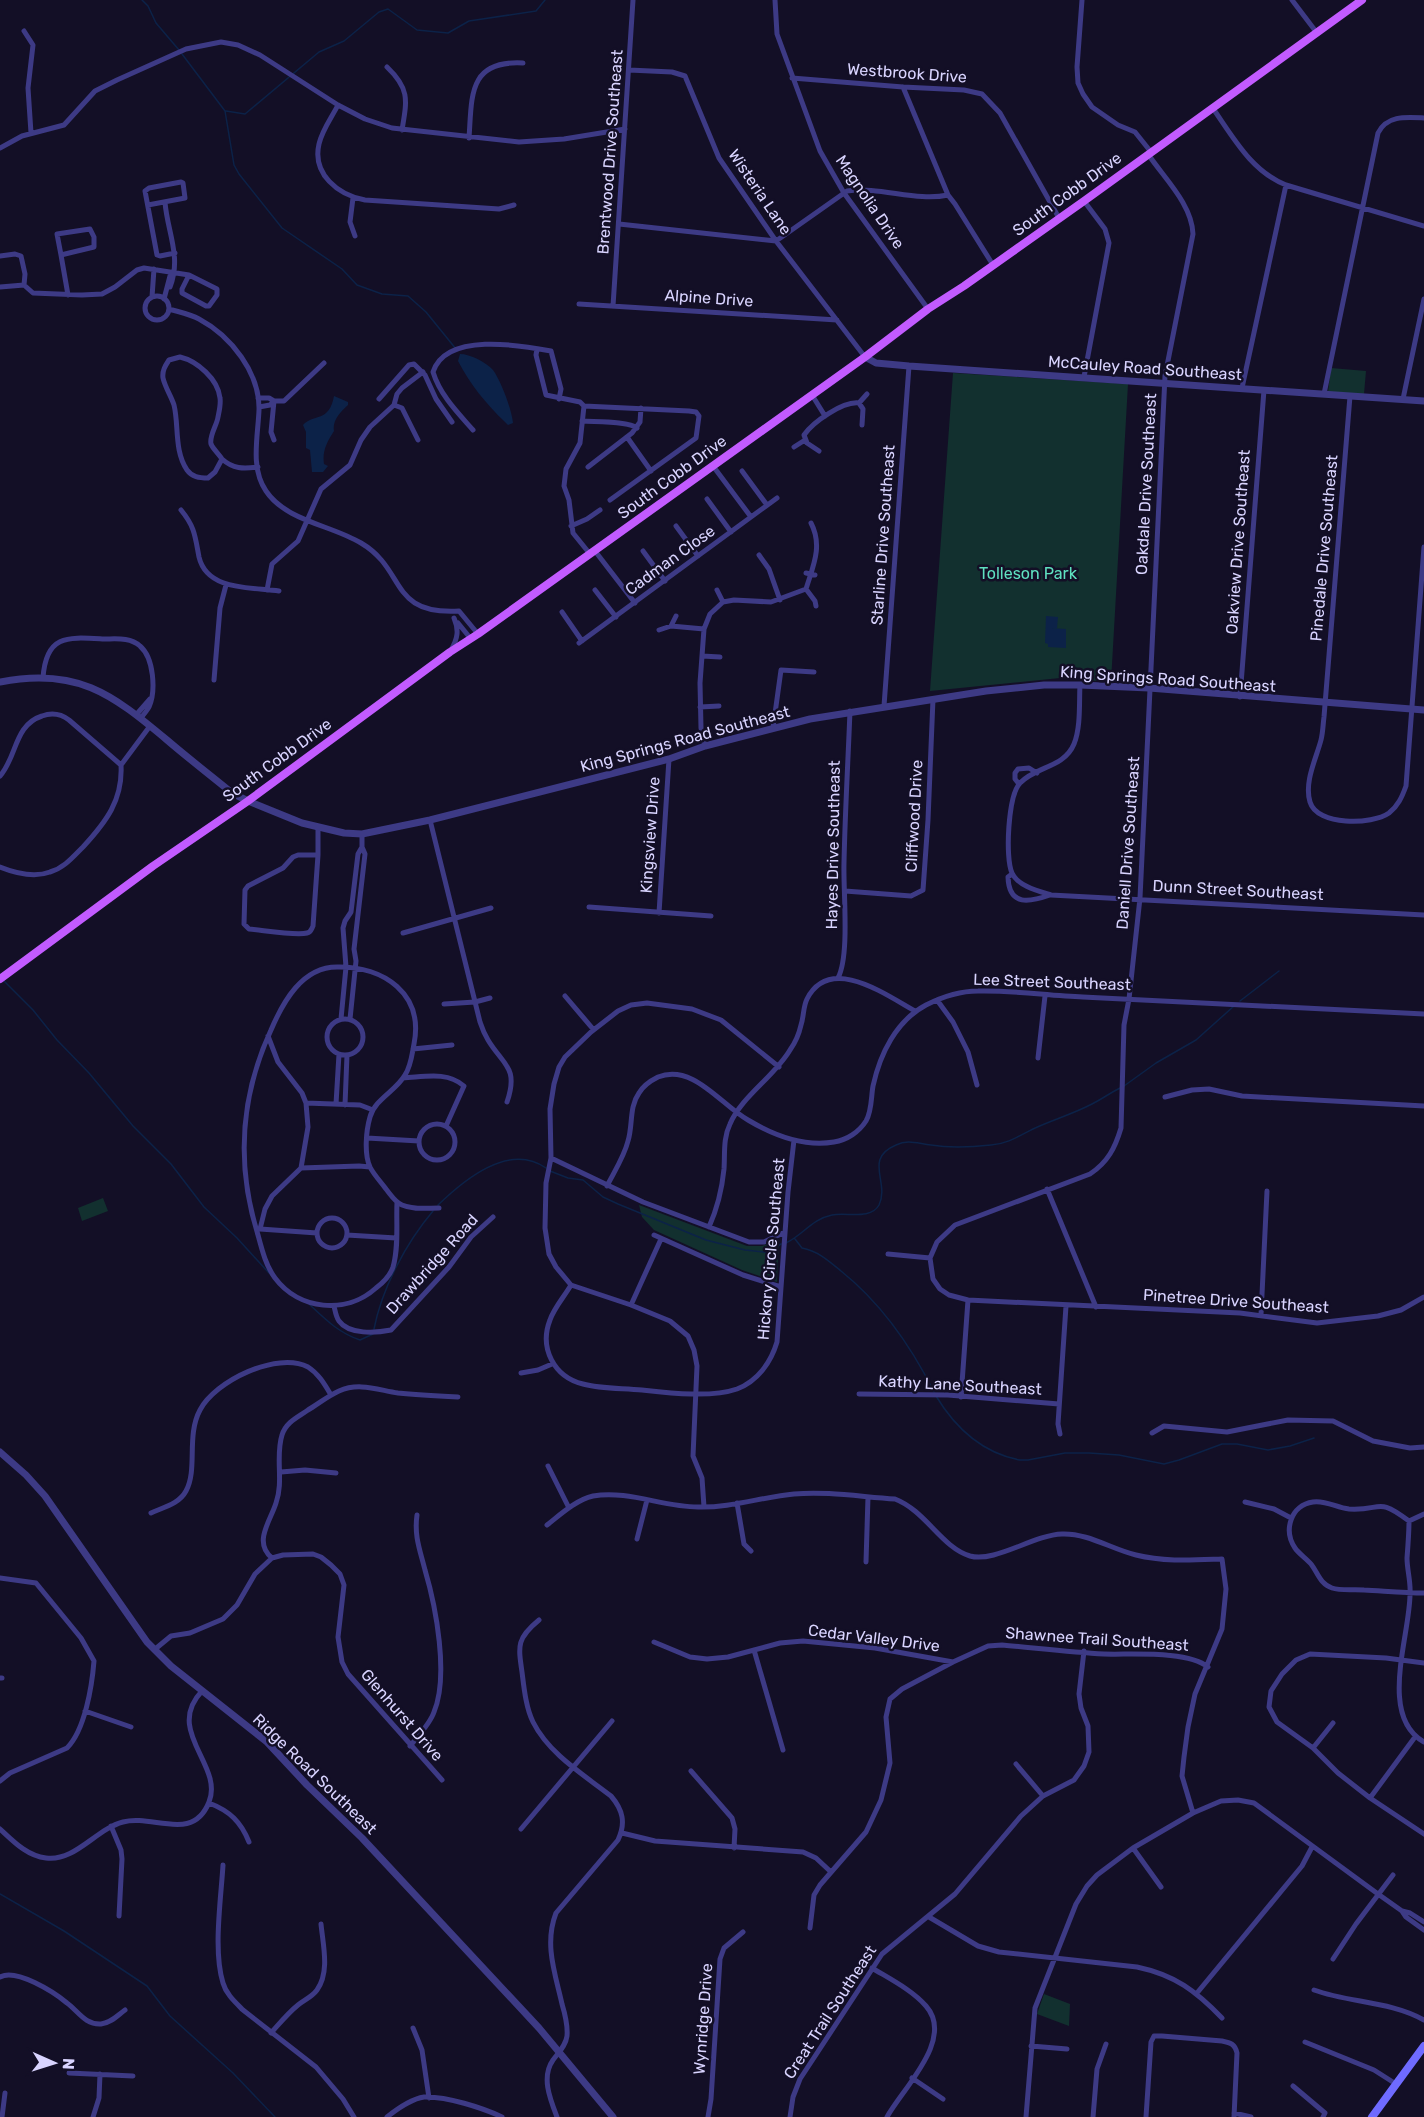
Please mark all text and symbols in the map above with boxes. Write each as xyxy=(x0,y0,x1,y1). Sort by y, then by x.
street label: Brentwood Drive Southeast xyxy=(593,49,627,255)
street label: Westbrook Drive xyxy=(846,59,968,87)
street label: Wisteria Lane xyxy=(724,146,796,238)
street label: South Cobb Drive xyxy=(1009,148,1125,240)
street label: Magnolia Drive xyxy=(832,152,908,253)
street label: Alpine Drive xyxy=(664,285,754,311)
street label: McCauley Road Southeast xyxy=(1047,352,1243,384)
street label: Oakdale Drive Southeast xyxy=(1132,393,1160,575)
street label: South Cobb Drive xyxy=(614,431,730,523)
street label: Starline Drive Southeast xyxy=(867,444,899,626)
street label: Oakview Drive Southeast xyxy=(1222,449,1254,635)
street label: Pinedale Drive Southeast xyxy=(1306,454,1342,642)
street label: Cadman Close xyxy=(621,521,719,599)
park label: Tolleson Park xyxy=(979,564,1078,583)
street label: King Springs Road Southeast xyxy=(1059,662,1277,696)
street label: King Springs Road Southeast xyxy=(578,702,792,776)
street label: South Cobb Drive xyxy=(219,714,335,806)
street label: Daniell Drive Southeast xyxy=(1112,756,1144,930)
street label: Cliffwood Drive xyxy=(902,759,926,873)
street label: Hayes Drive Southeast xyxy=(822,760,844,930)
street label: Kingsview Drive xyxy=(636,776,664,894)
street label: Dunn Street Southeast xyxy=(1152,876,1324,904)
street label: Lee Street Southeast xyxy=(973,970,1131,994)
street label: Hickory Circle Southeast xyxy=(754,1157,788,1341)
street label: Drawbridge Road xyxy=(382,1210,482,1318)
street label: Pinetree Drive Southeast xyxy=(1142,1285,1330,1317)
street label: Kathy Lane Southeast xyxy=(878,1371,1042,1399)
street label: Cedar Valley Drive xyxy=(807,1620,941,1656)
street label: Shawnee Trail Southeast xyxy=(1005,1623,1189,1655)
street label: Glenhurst Drive xyxy=(357,1665,447,1765)
street label: Ridge Road Southeast xyxy=(249,1710,381,1838)
street label: Creat Trail Southeast xyxy=(780,1942,880,2082)
street label: Wynridge Drive xyxy=(690,1963,716,2075)
north arrow xyxy=(24,2033,84,2093)
text: N xyxy=(59,2058,78,2070)

